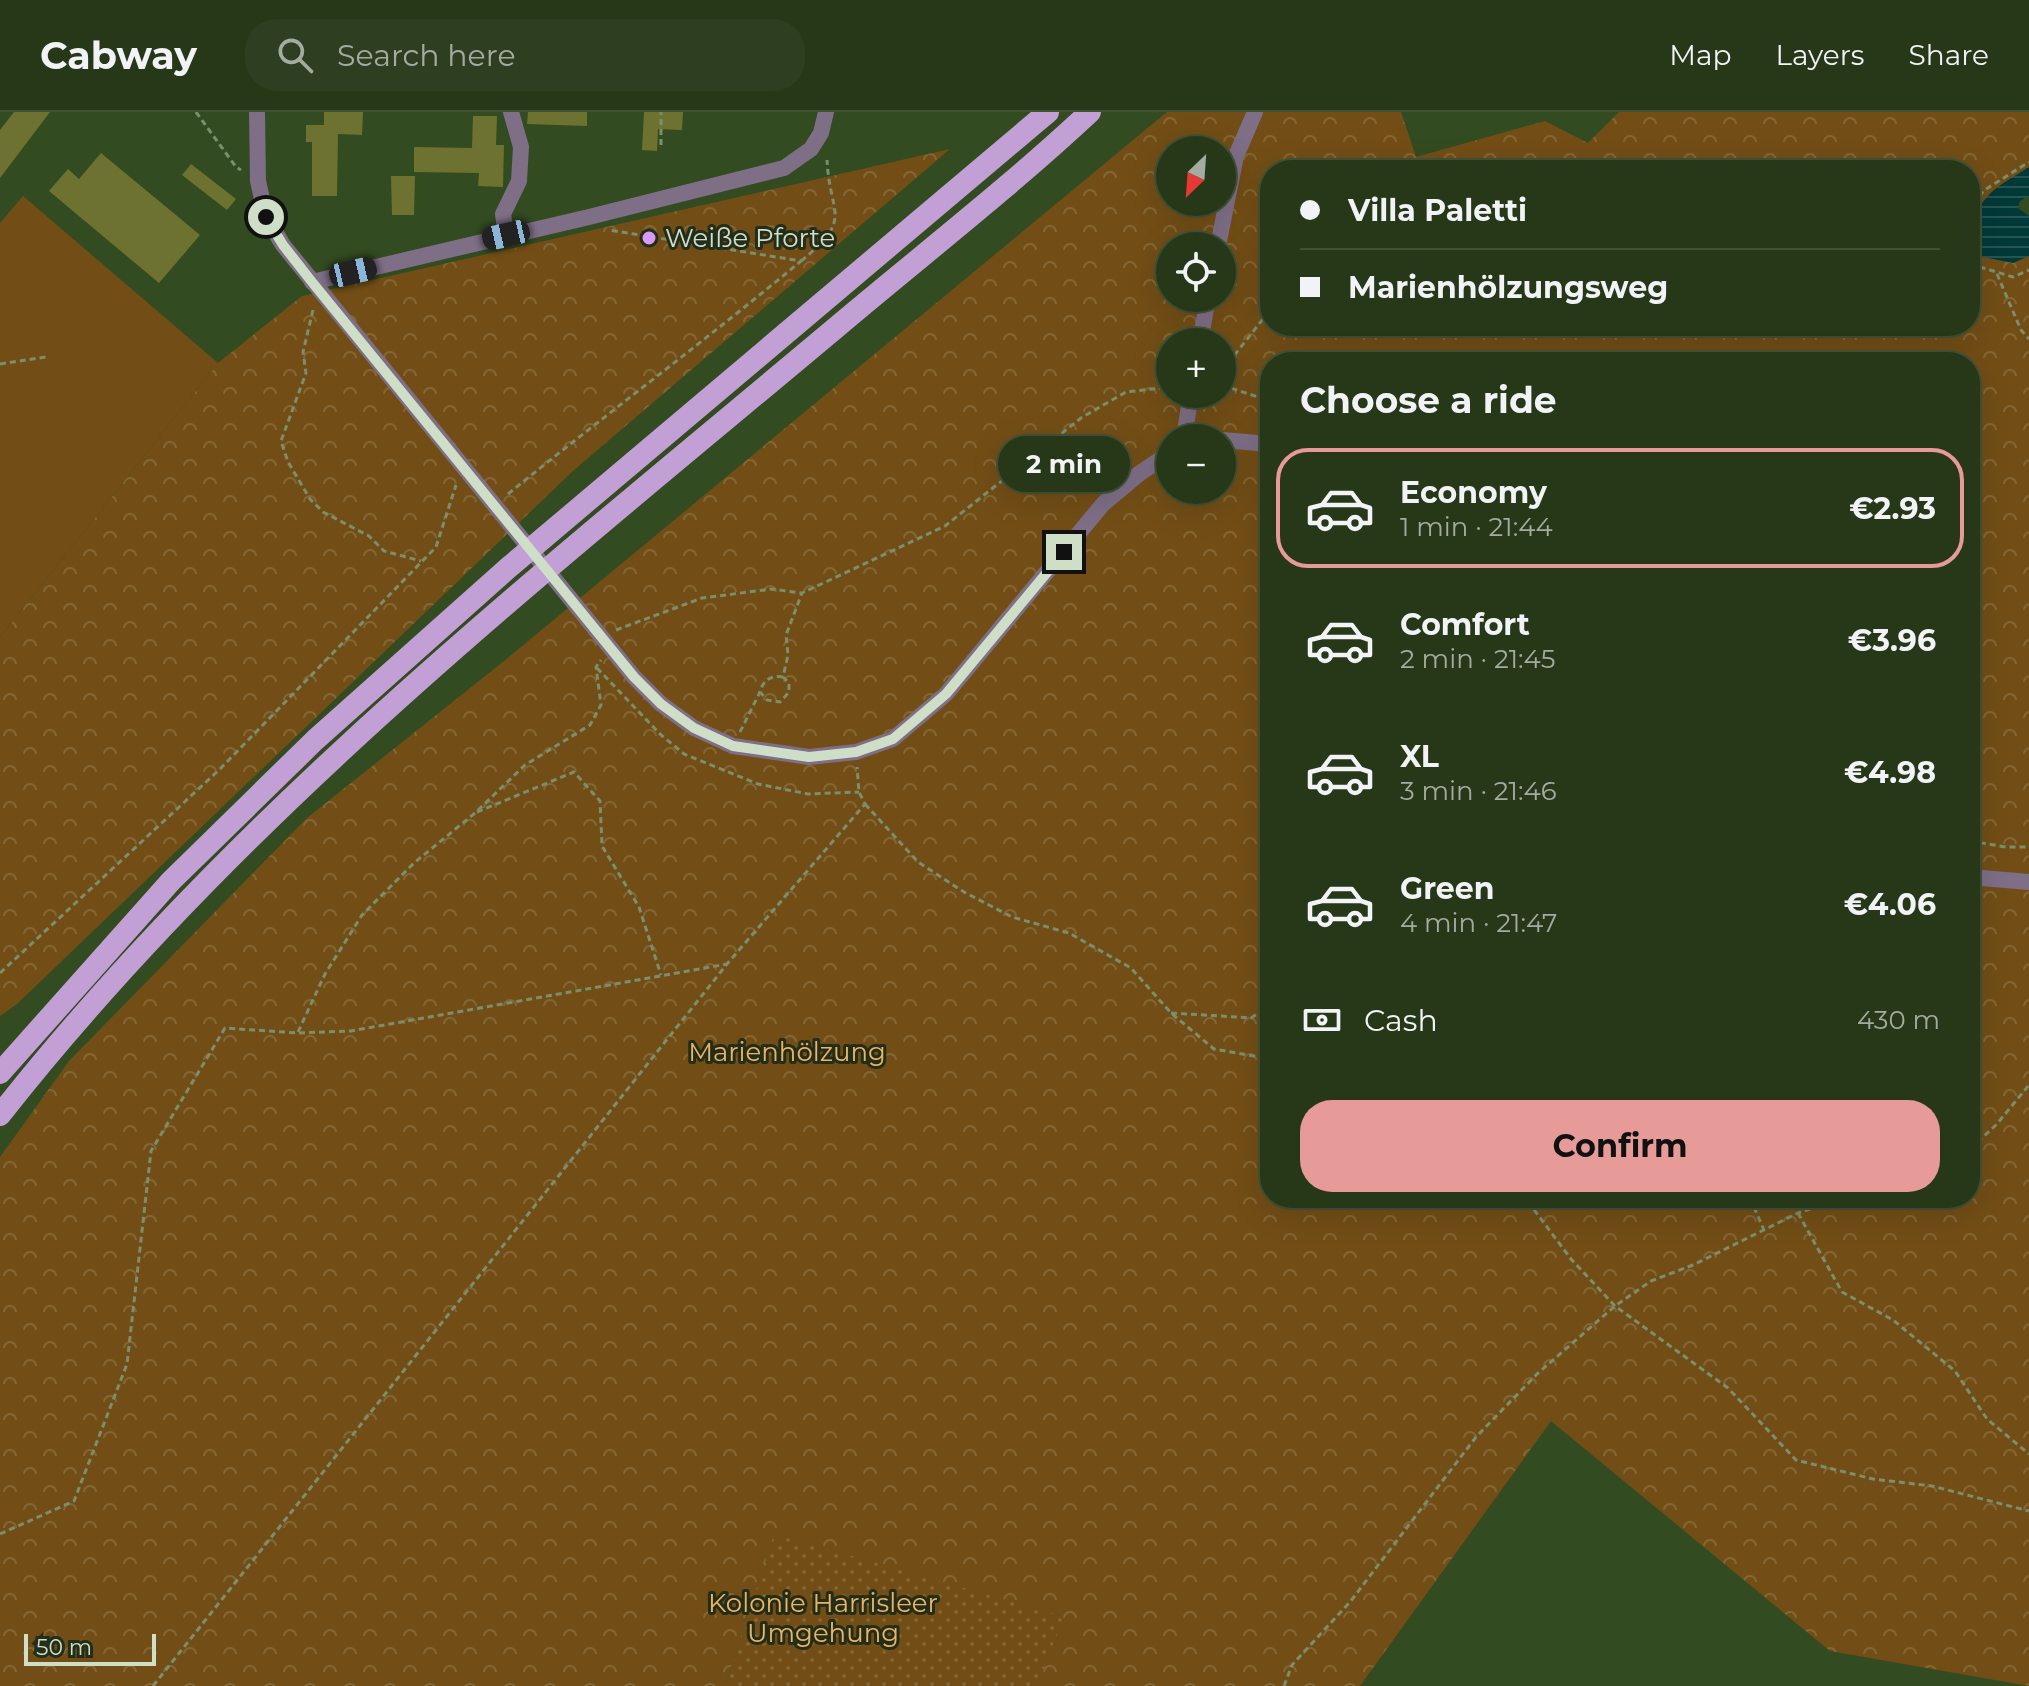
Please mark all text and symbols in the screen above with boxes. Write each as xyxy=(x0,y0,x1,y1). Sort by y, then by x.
search box xyxy=(245,19,805,91)
text: Cabway xyxy=(40,32,197,79)
icon: search xyxy=(273,33,317,77)
text: Search here xyxy=(337,37,516,74)
text: Map xyxy=(1669,38,1732,72)
text: Layers xyxy=(1776,38,1865,72)
text: Share xyxy=(1909,38,1989,72)
north arrow xyxy=(1156,136,1236,216)
map controls xyxy=(1156,136,1236,504)
text: Villa Paletti xyxy=(1348,192,1527,229)
route start xyxy=(248,199,284,235)
car xyxy=(480,218,532,252)
place label: Weiße Pforte xyxy=(665,222,835,254)
marker: Weiße Pforte xyxy=(640,229,658,247)
button: locate xyxy=(1156,232,1236,312)
car xyxy=(327,255,379,289)
text: Marienhölzungsweg xyxy=(1348,269,1668,306)
button: + xyxy=(1156,328,1236,408)
text: Choose a ride xyxy=(1300,378,1557,422)
button: − xyxy=(1156,424,1236,504)
callout: 2 min xyxy=(998,436,1130,492)
text: 2 min xyxy=(1026,448,1102,480)
icon: car xyxy=(1304,472,1376,544)
text: Economy xyxy=(1400,474,1547,511)
text: €2.93 xyxy=(1849,490,1936,527)
text: 1 min · 21:44 xyxy=(1400,511,1553,543)
route end xyxy=(1046,534,1082,570)
icon: car xyxy=(1304,604,1376,676)
text: Comfort xyxy=(1400,606,1530,643)
text: €3.96 xyxy=(1848,622,1936,659)
text: 2 min · 21:45 xyxy=(1400,643,1555,675)
icon: car xyxy=(1304,736,1376,808)
text: XL xyxy=(1400,738,1439,775)
text: €4.98 xyxy=(1844,754,1936,791)
text: 3 min · 21:46 xyxy=(1400,775,1557,807)
icon: car xyxy=(1304,868,1376,940)
text: Green xyxy=(1400,870,1494,907)
text: €4.06 xyxy=(1844,886,1936,923)
text: 4 min · 21:47 xyxy=(1400,907,1557,939)
icon: cash xyxy=(1300,998,1344,1042)
text: Cash xyxy=(1364,1002,1438,1039)
text: 430 m xyxy=(1857,1004,1940,1036)
park label: Marienhölzung xyxy=(688,1036,886,1068)
button: Confirm xyxy=(1300,1100,1940,1192)
park label: Kolonie Harrisleer Umgehung xyxy=(708,1587,938,1649)
scale bar xyxy=(24,1630,156,1666)
text: 50 m xyxy=(36,1634,92,1661)

